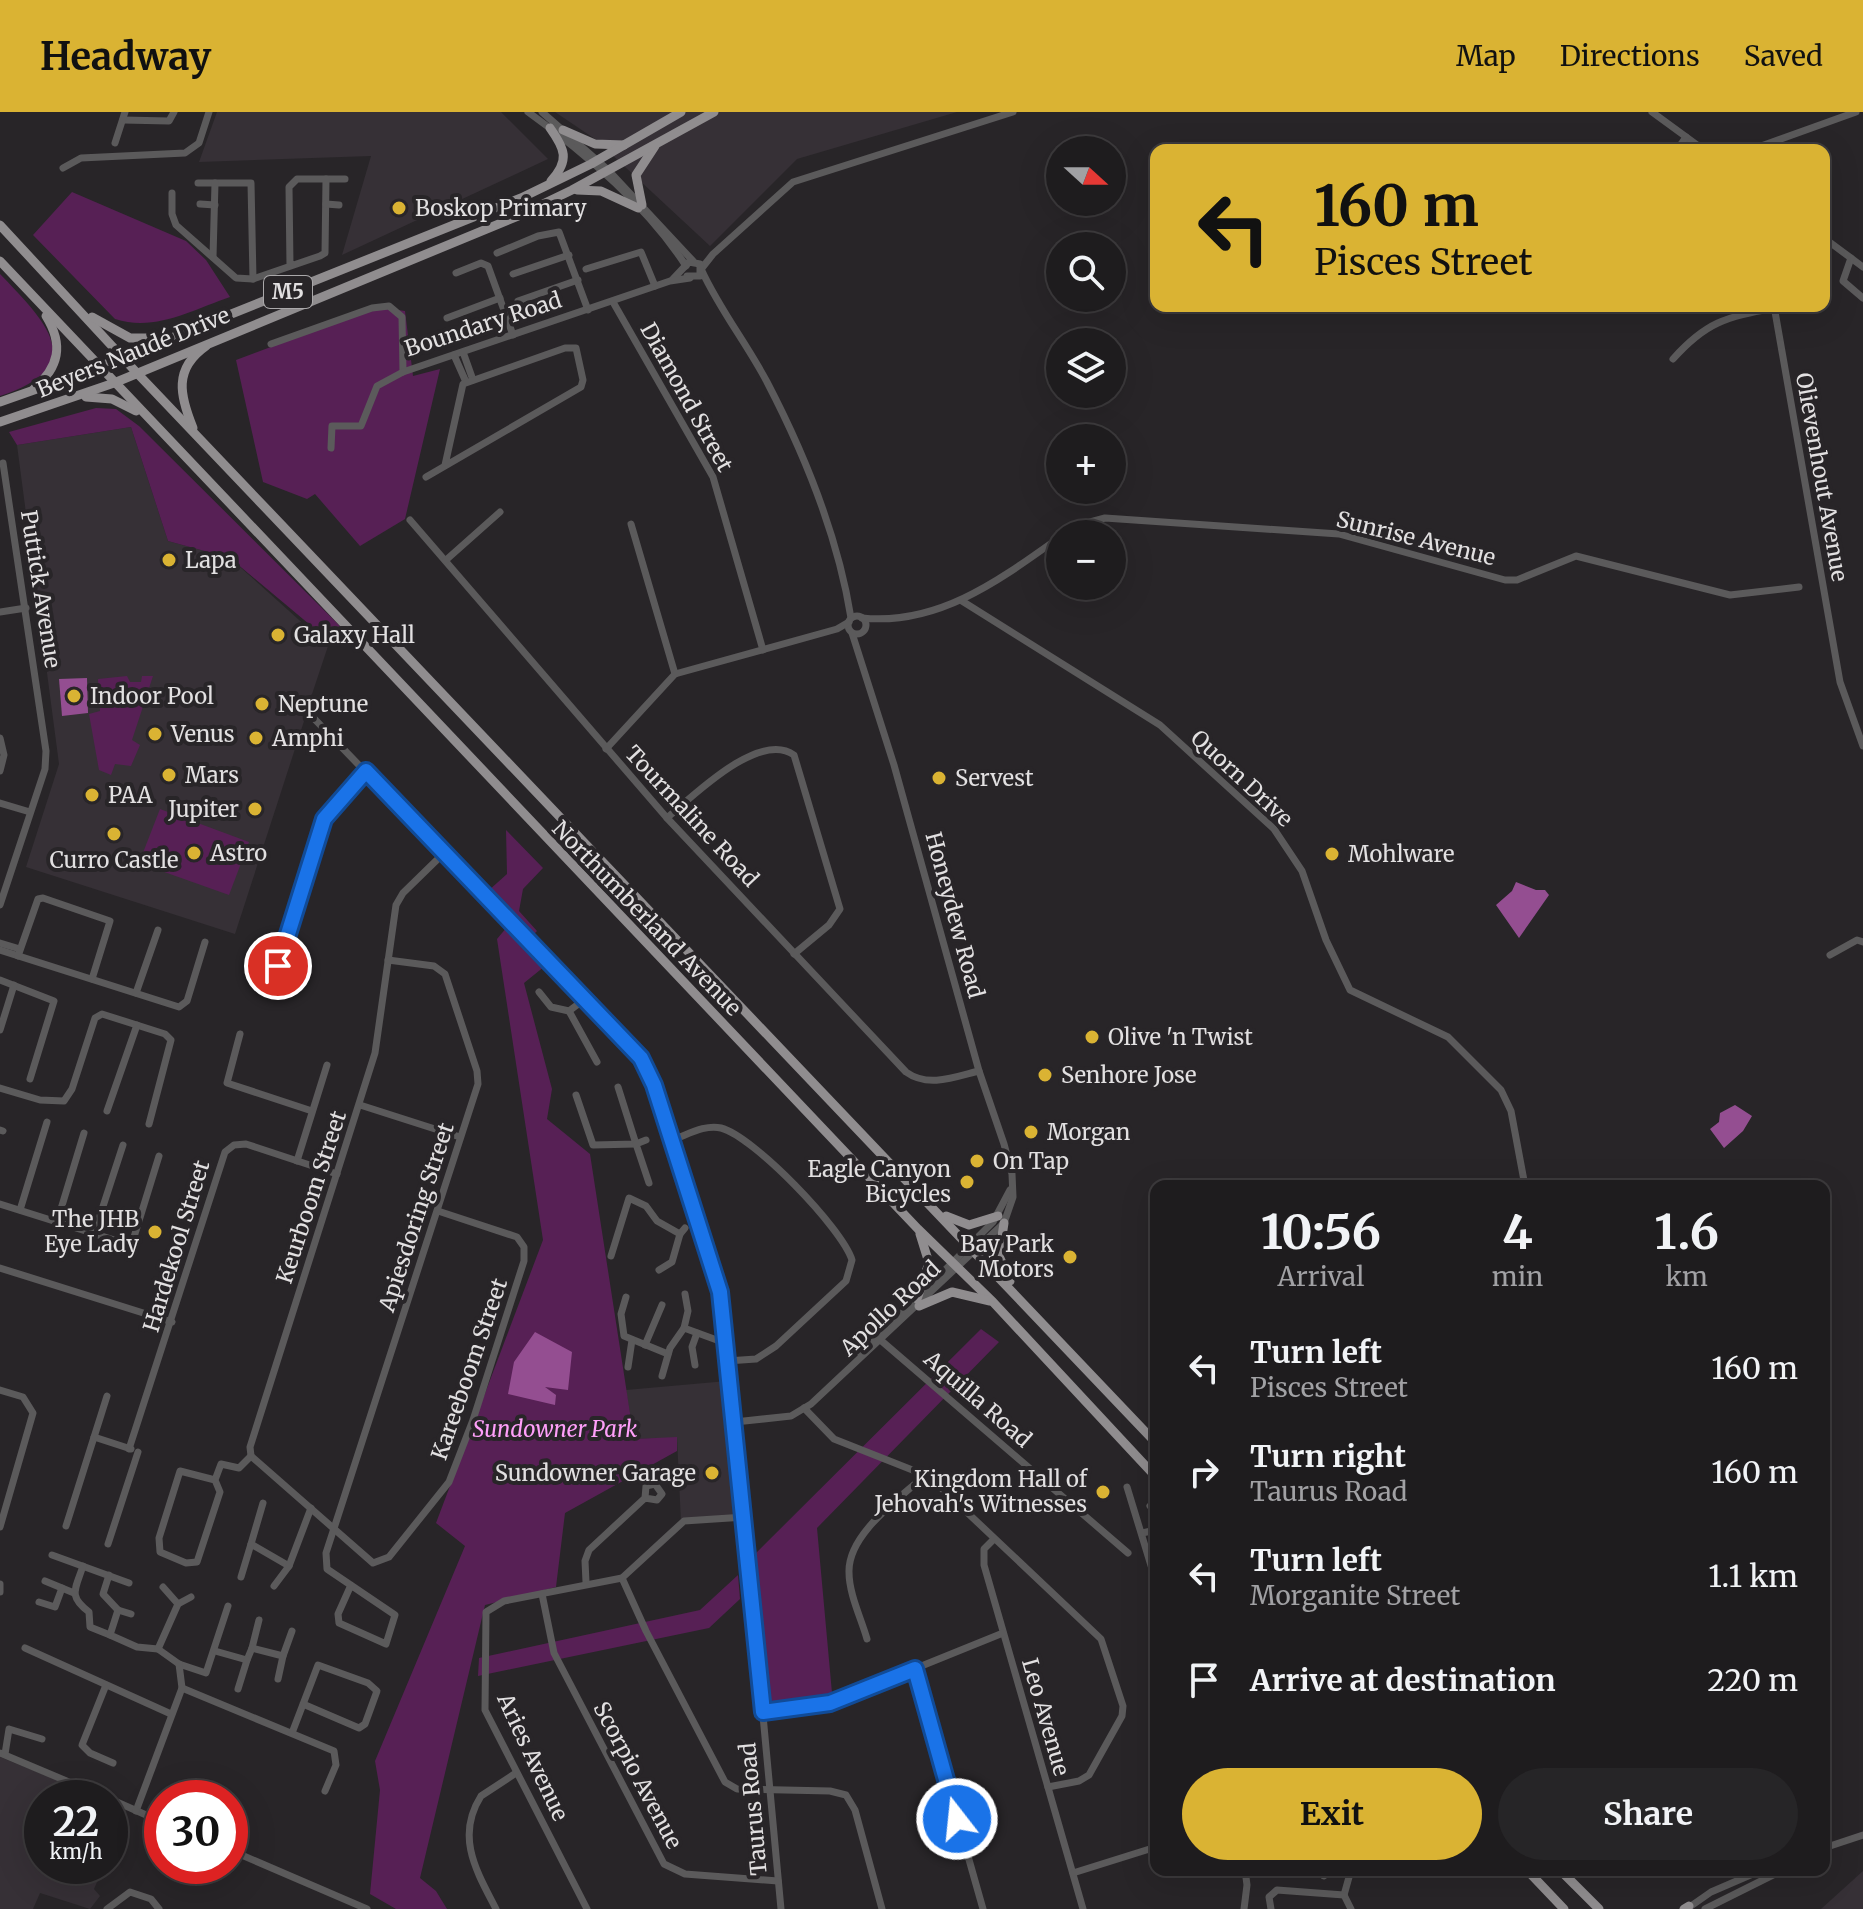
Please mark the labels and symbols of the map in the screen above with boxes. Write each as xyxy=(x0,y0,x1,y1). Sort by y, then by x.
north arrow xyxy=(1046,136,1126,216)
place label: Boskop Primary xyxy=(415,194,587,222)
marker: Boskop Primary xyxy=(390,199,408,217)
road number: M5 xyxy=(264,276,312,308)
street label: Boundary Road xyxy=(401,285,565,363)
street label: Beyers Naudé Drive xyxy=(32,300,234,404)
street label: Diamond Street xyxy=(635,318,740,477)
street label: Olievenhout Avenue xyxy=(1790,371,1854,583)
street label: Sunrise Avenue xyxy=(1334,505,1498,571)
street label: Puttick Avenue xyxy=(15,508,67,670)
place label: Lapa xyxy=(185,546,237,574)
marker: Lapa xyxy=(160,551,178,569)
place label: Galaxy Hall xyxy=(294,621,415,649)
marker: Galaxy Hall xyxy=(269,626,287,644)
place label: Indoor Pool xyxy=(90,682,214,710)
marker: Indoor Pool xyxy=(65,687,83,705)
place label: Neptune xyxy=(278,690,368,718)
marker: Neptune xyxy=(253,695,271,713)
place label: Venus xyxy=(170,720,235,748)
place label: Amphi xyxy=(271,724,344,752)
street label: Quorn Drive xyxy=(1185,724,1299,832)
marker: Venus xyxy=(146,725,164,743)
marker: Amphi xyxy=(247,729,265,747)
street label: Tourmaline Road xyxy=(619,739,765,893)
place label: Mars xyxy=(185,761,239,789)
place label: Servest xyxy=(955,764,1034,792)
marker: Mars xyxy=(160,766,178,784)
marker: Servest xyxy=(930,769,948,787)
place label: PAA xyxy=(108,781,153,809)
marker: PAA xyxy=(83,786,101,804)
place label: Jupiter xyxy=(167,795,239,823)
marker: Jupiter xyxy=(246,800,264,818)
street label: Northumberland Avenue xyxy=(546,814,748,1022)
marker: Curro Castle xyxy=(105,825,123,843)
street label: Honeydew Road xyxy=(919,829,991,1001)
place label: Astro xyxy=(209,839,267,867)
place label: Mohlware xyxy=(1348,840,1454,868)
marker: Astro xyxy=(185,844,203,862)
marker: Mohlware xyxy=(1323,845,1341,863)
place label: Curro Castle xyxy=(49,846,179,874)
pin xyxy=(244,932,312,1000)
place label: Olive 'n Twist xyxy=(1108,1023,1253,1051)
marker: Olive 'n Twist xyxy=(1083,1028,1101,1046)
place label: Senhore Jose xyxy=(1061,1061,1196,1089)
marker: Senhore Jose xyxy=(1036,1066,1054,1084)
street label: Keurboom Street xyxy=(270,1107,352,1287)
place label: Morgan xyxy=(1047,1118,1131,1146)
street label: Apiesdoring Street xyxy=(372,1119,460,1316)
marker: Morgan xyxy=(1022,1123,1040,1141)
place label: On Tap xyxy=(993,1147,1069,1175)
marker: On Tap xyxy=(968,1152,986,1170)
place label: Eagle Canyon Bicycles xyxy=(807,1155,951,1208)
street label: Hardekool Street xyxy=(137,1156,216,1335)
marker: Eagle Canyon Bicycles xyxy=(958,1173,976,1191)
place label: The JHB Eye Lady xyxy=(44,1205,139,1258)
marker: The JHB Eye Lady xyxy=(146,1223,164,1241)
place label: Bay Park Motors xyxy=(960,1230,1054,1283)
marker: Bay Park Motors xyxy=(1061,1248,1079,1266)
street label: Apollo Road xyxy=(833,1254,946,1362)
street label: Kareeboom Street xyxy=(425,1274,513,1463)
street label: Aquilla Road xyxy=(918,1344,1037,1453)
park label: Sundowner Park xyxy=(473,1415,637,1443)
place label: Sundowner Garage xyxy=(495,1459,696,1487)
marker: Sundowner Garage xyxy=(703,1464,721,1482)
place label: Kingdom Hall of Jehovah's Witnesses xyxy=(873,1465,1089,1518)
marker: Kingdom Hall of Jehovah's Witnesses xyxy=(1094,1483,1112,1501)
street label: Leo Avenue xyxy=(1016,1655,1076,1779)
street label: Aries Avenue xyxy=(491,1688,575,1825)
street label: Scorpio Avenue xyxy=(587,1697,689,1853)
street label: Taurus Road xyxy=(733,1741,773,1877)
position arrow xyxy=(915,1777,999,1861)
speed limit sign: 30 xyxy=(144,1780,248,1884)

